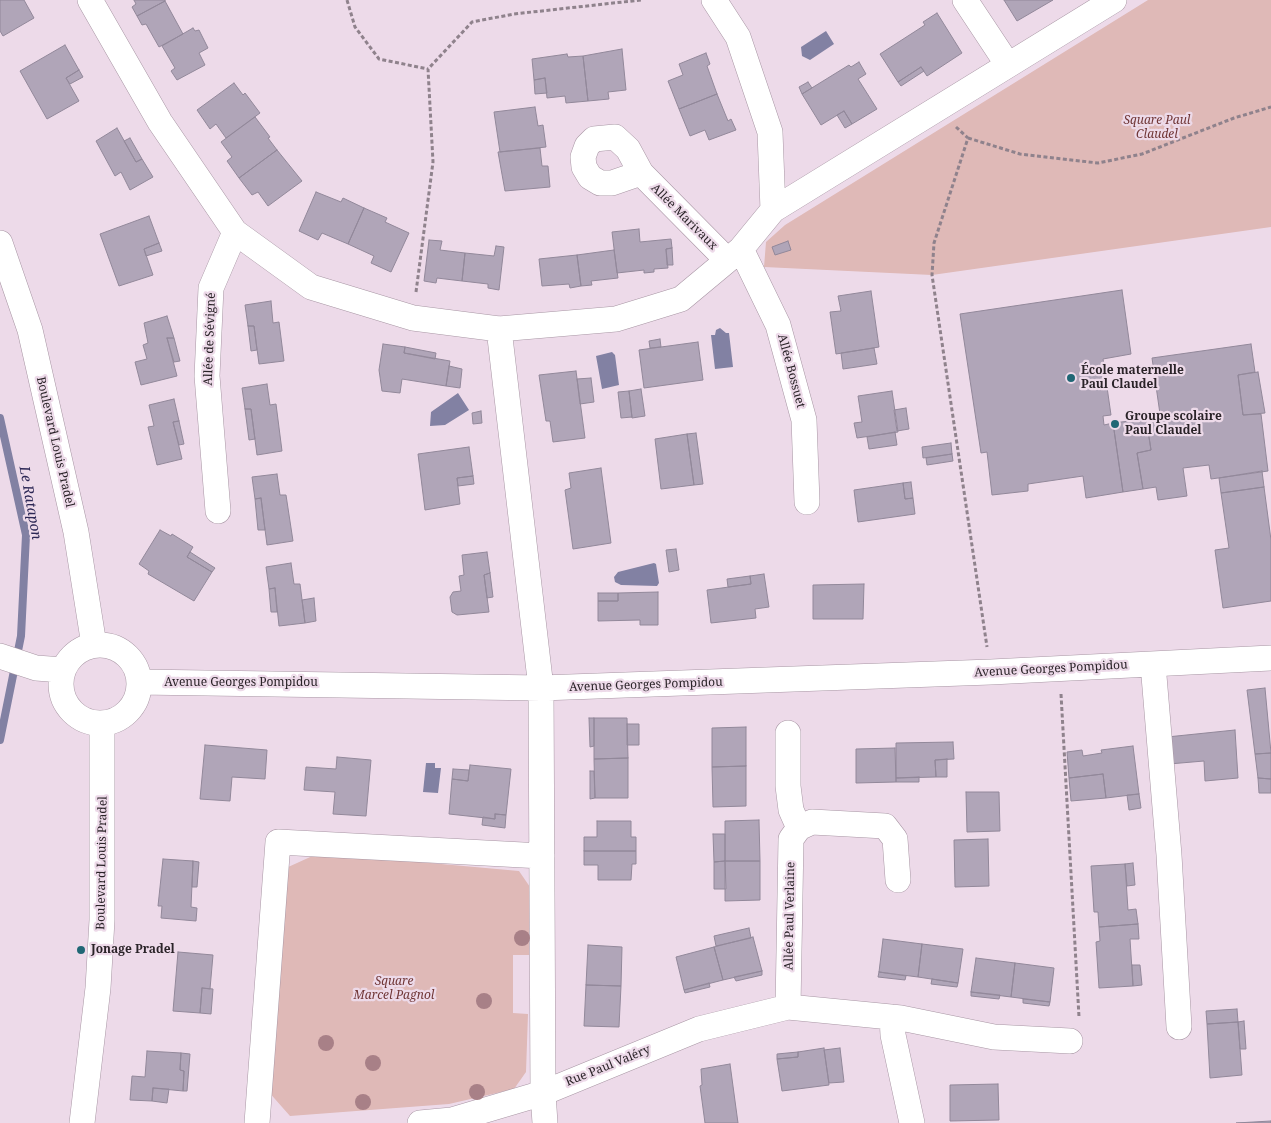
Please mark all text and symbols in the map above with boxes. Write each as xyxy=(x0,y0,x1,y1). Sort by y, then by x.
park label: Square Paul Claudel xyxy=(1123,114,1191,142)
street label: Allée Marivaux xyxy=(648,181,720,253)
street label: Allée de Sévigné xyxy=(201,292,219,386)
street label: Allée Bossuet xyxy=(774,333,808,409)
place label: École maternelle Paul Claudel xyxy=(1081,364,1184,392)
marker: École maternelle Paul Claudel xyxy=(1065,372,1077,384)
street label: Boulevard Louis Pradel xyxy=(33,375,77,509)
place label: Groupe scolaire Paul Claudel xyxy=(1125,410,1222,438)
marker: Groupe scolaire Paul Claudel xyxy=(1109,418,1121,430)
water label: Le Ratapon xyxy=(15,465,45,541)
street label: Avenue Georges Pompidou xyxy=(974,658,1128,680)
street label: Avenue Georges Pompidou xyxy=(569,675,723,695)
street label: Avenue Georges Pompidou xyxy=(164,676,318,690)
street label: Boulevard Louis Pradel xyxy=(94,796,110,930)
street label: Allée Paul Verlaine xyxy=(782,862,798,970)
place label: Jonage Pradel xyxy=(91,943,175,957)
marker: Jonage Pradel xyxy=(75,944,87,956)
park label: Square Marcel Pagnol xyxy=(354,975,434,1003)
street label: Rue Paul Valéry xyxy=(563,1042,653,1090)

